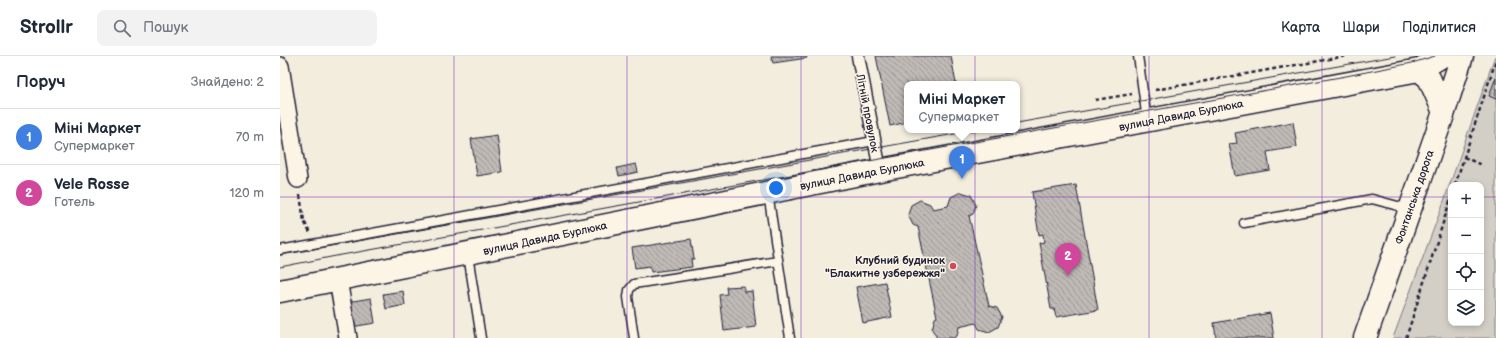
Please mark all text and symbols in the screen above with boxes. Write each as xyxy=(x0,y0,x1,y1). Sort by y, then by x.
search box xyxy=(97,10,377,46)
text: Strollr xyxy=(20,16,73,39)
icon: search xyxy=(111,17,133,39)
text: Пошук xyxy=(143,18,189,37)
text: Карта xyxy=(1281,19,1320,36)
text: Шари xyxy=(1342,19,1380,36)
text: Поділитися xyxy=(1402,19,1476,36)
text: Поруч xyxy=(16,72,66,92)
street label: Літній провулок xyxy=(853,72,882,154)
text: Знайдено: 2 xyxy=(191,74,264,90)
popup xyxy=(904,81,1020,133)
text: Міні Маркет xyxy=(919,90,1005,109)
street label: вулиця Давида Бурлюка xyxy=(1118,97,1245,134)
text: Супермаркет xyxy=(919,109,999,125)
text: Міні Маркет xyxy=(54,119,141,138)
text: 1 xyxy=(26,129,32,145)
text: 70 m xyxy=(236,129,264,145)
text: Супермаркет xyxy=(54,138,135,154)
pin: 1 xyxy=(949,146,975,179)
street label: Фонтанська дорога xyxy=(1392,148,1437,246)
street label: вулиця Давида Бурлюка xyxy=(799,156,926,193)
text: Vele Rosse xyxy=(54,175,129,194)
your location xyxy=(766,178,786,198)
map controls xyxy=(1448,182,1484,326)
button: + xyxy=(1448,182,1484,218)
text: 2 xyxy=(25,185,33,201)
text: 120 m xyxy=(229,185,264,201)
text: Готель xyxy=(54,194,95,210)
button: − xyxy=(1448,218,1484,254)
street label: вулиця Давида Бурлюка xyxy=(482,219,609,258)
pin: 2 xyxy=(1055,243,1081,276)
place label: Клубний будинок "Блакитне узбережжя" xyxy=(825,254,945,280)
button: locate xyxy=(1448,254,1484,290)
marker: Клубний будинок "Блакитне узбережжя" xyxy=(948,261,958,271)
button: layers xyxy=(1448,290,1484,326)

